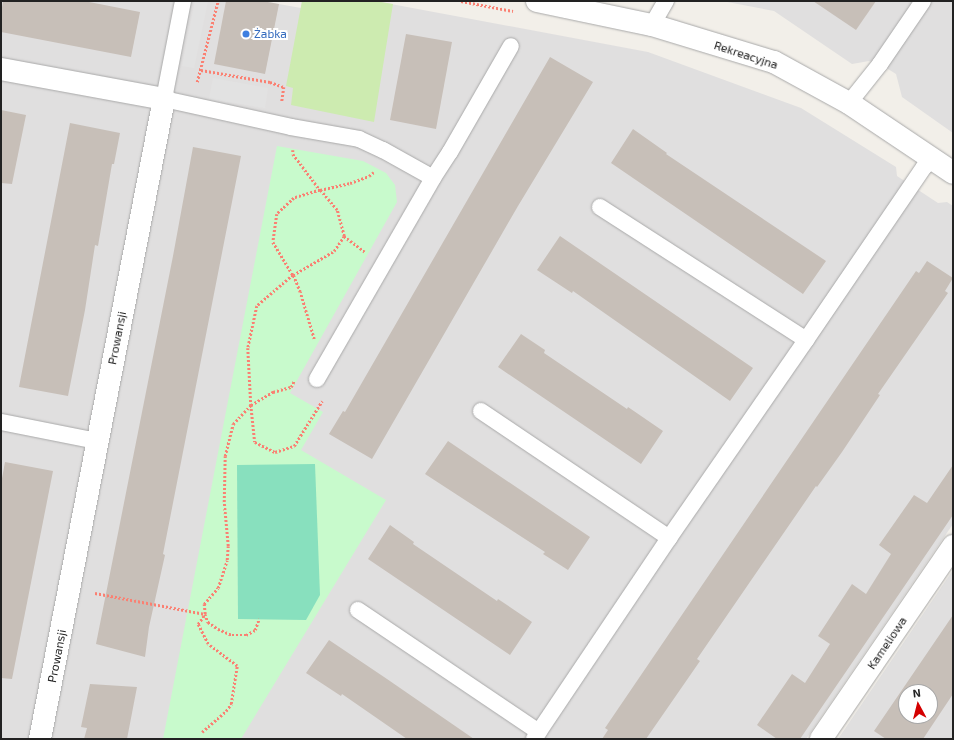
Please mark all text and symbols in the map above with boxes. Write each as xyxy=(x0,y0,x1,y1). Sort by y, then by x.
place label: Żabka xyxy=(254,27,287,41)
marker: Żabka xyxy=(241,29,251,39)
street label: Rekreacyjna xyxy=(712,38,780,72)
street label: Prowansji xyxy=(105,310,129,366)
street label: Kameliowa xyxy=(864,614,910,672)
street label: Prowansji xyxy=(45,628,69,684)
north arrow xyxy=(898,684,938,724)
text: N xyxy=(912,686,921,700)

